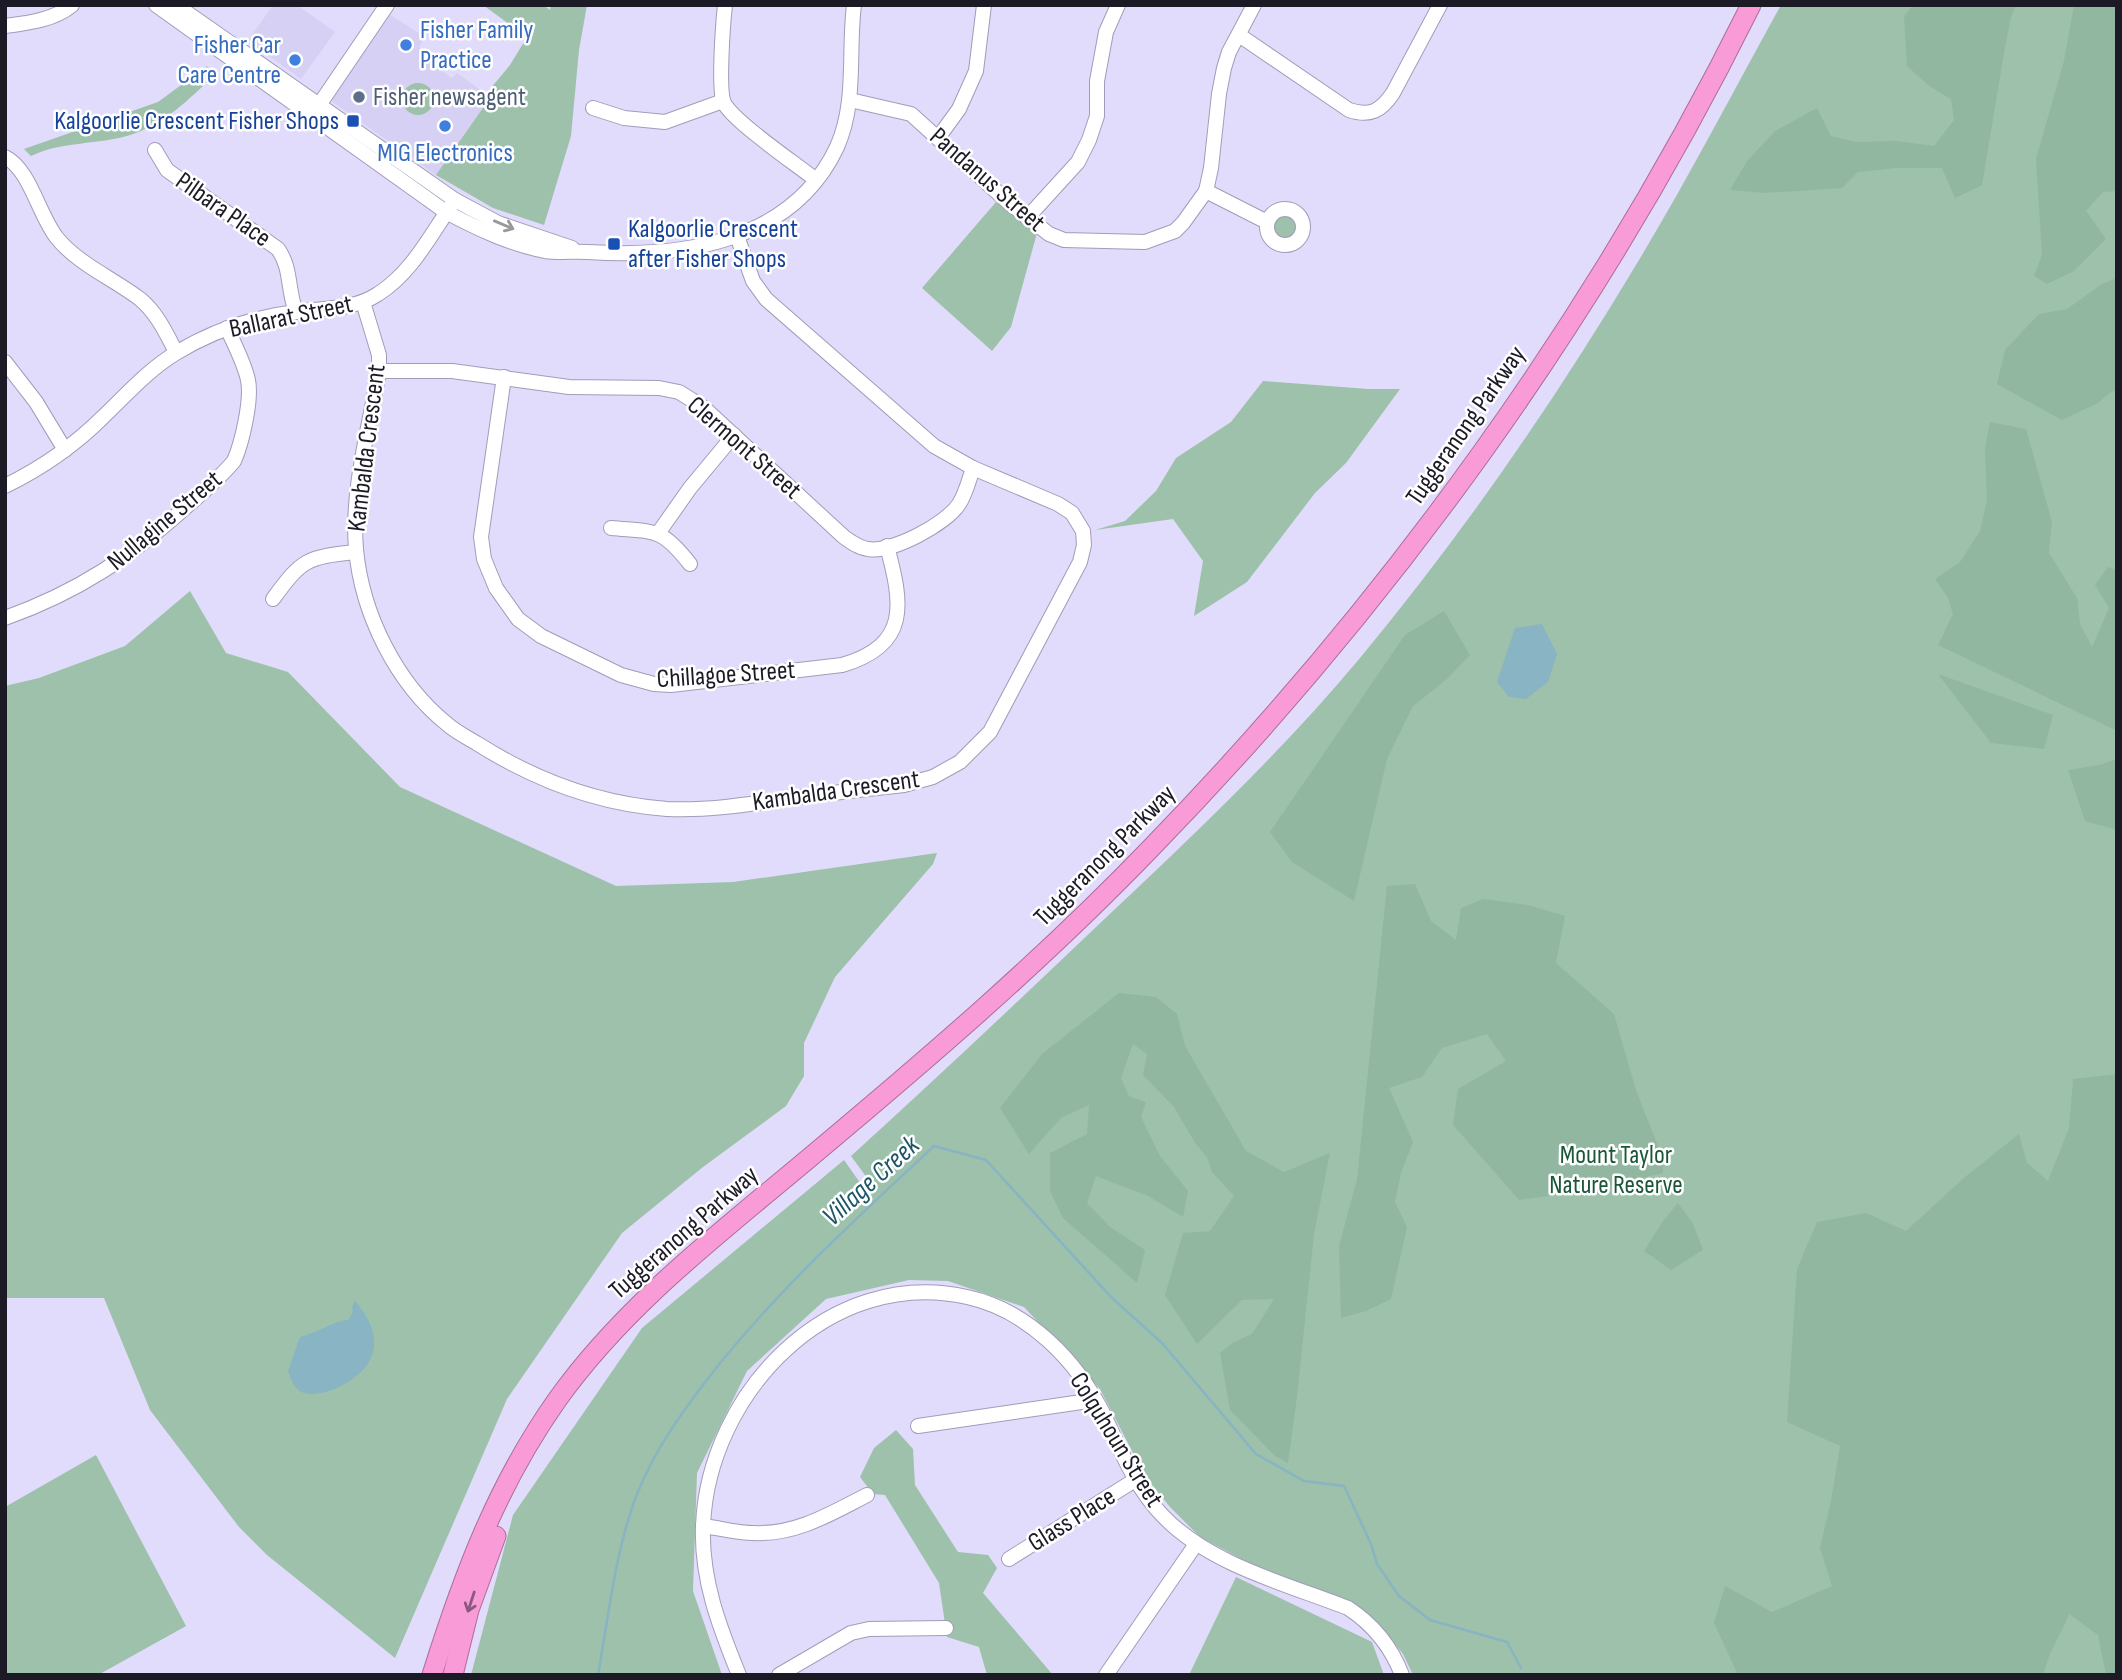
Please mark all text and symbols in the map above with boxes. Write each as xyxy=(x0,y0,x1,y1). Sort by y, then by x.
place label: Fisher Family Practice xyxy=(420,15,533,76)
place label: Fisher Car Care Centre xyxy=(178,30,282,91)
marker: Fisher Family Practice xyxy=(398,37,414,53)
marker: Fisher Car Care Centre xyxy=(287,52,303,68)
place label: Fisher newsagent xyxy=(373,82,526,113)
marker: Fisher newsagent xyxy=(351,89,367,105)
place label: Kalgoorlie Crescent Fisher Shops xyxy=(54,106,339,137)
marker: Kalgoorlie Crescent Fisher Shops xyxy=(345,113,361,129)
marker: MIG Electronics xyxy=(437,118,453,134)
street label: Pandanus Street xyxy=(923,121,1051,239)
place label: MIG Electronics xyxy=(377,138,513,169)
street label: Pilbara Place xyxy=(169,166,277,254)
place label: Kalgoorlie Crescent after Fisher Shops xyxy=(628,214,798,275)
one-way arrow xyxy=(493,219,515,232)
marker: Kalgoorlie Crescent after Fisher Shops xyxy=(606,236,622,252)
street label: Ballarat Street xyxy=(226,289,356,345)
street label: Tuggeranong Parkway xyxy=(1400,340,1532,512)
street label: Kambalda Crescent xyxy=(341,363,393,533)
street label: Clermont Street xyxy=(681,390,807,506)
street label: Nullagine Street xyxy=(102,464,228,578)
street label: Chillagoe Street xyxy=(656,655,796,695)
street label: Kambalda Crescent xyxy=(751,764,922,818)
street label: Tuggeranong Parkway xyxy=(1028,779,1182,933)
water label: Village Creek xyxy=(816,1128,927,1233)
park label: Mount Taylor Nature Reserve xyxy=(1549,1140,1683,1201)
street label: Tuggeranong Parkway xyxy=(603,1160,765,1306)
street label: Colquhoun Street xyxy=(1062,1367,1170,1513)
street label: Glass Place xyxy=(1023,1481,1121,1559)
one-way arrow xyxy=(464,1591,477,1613)

